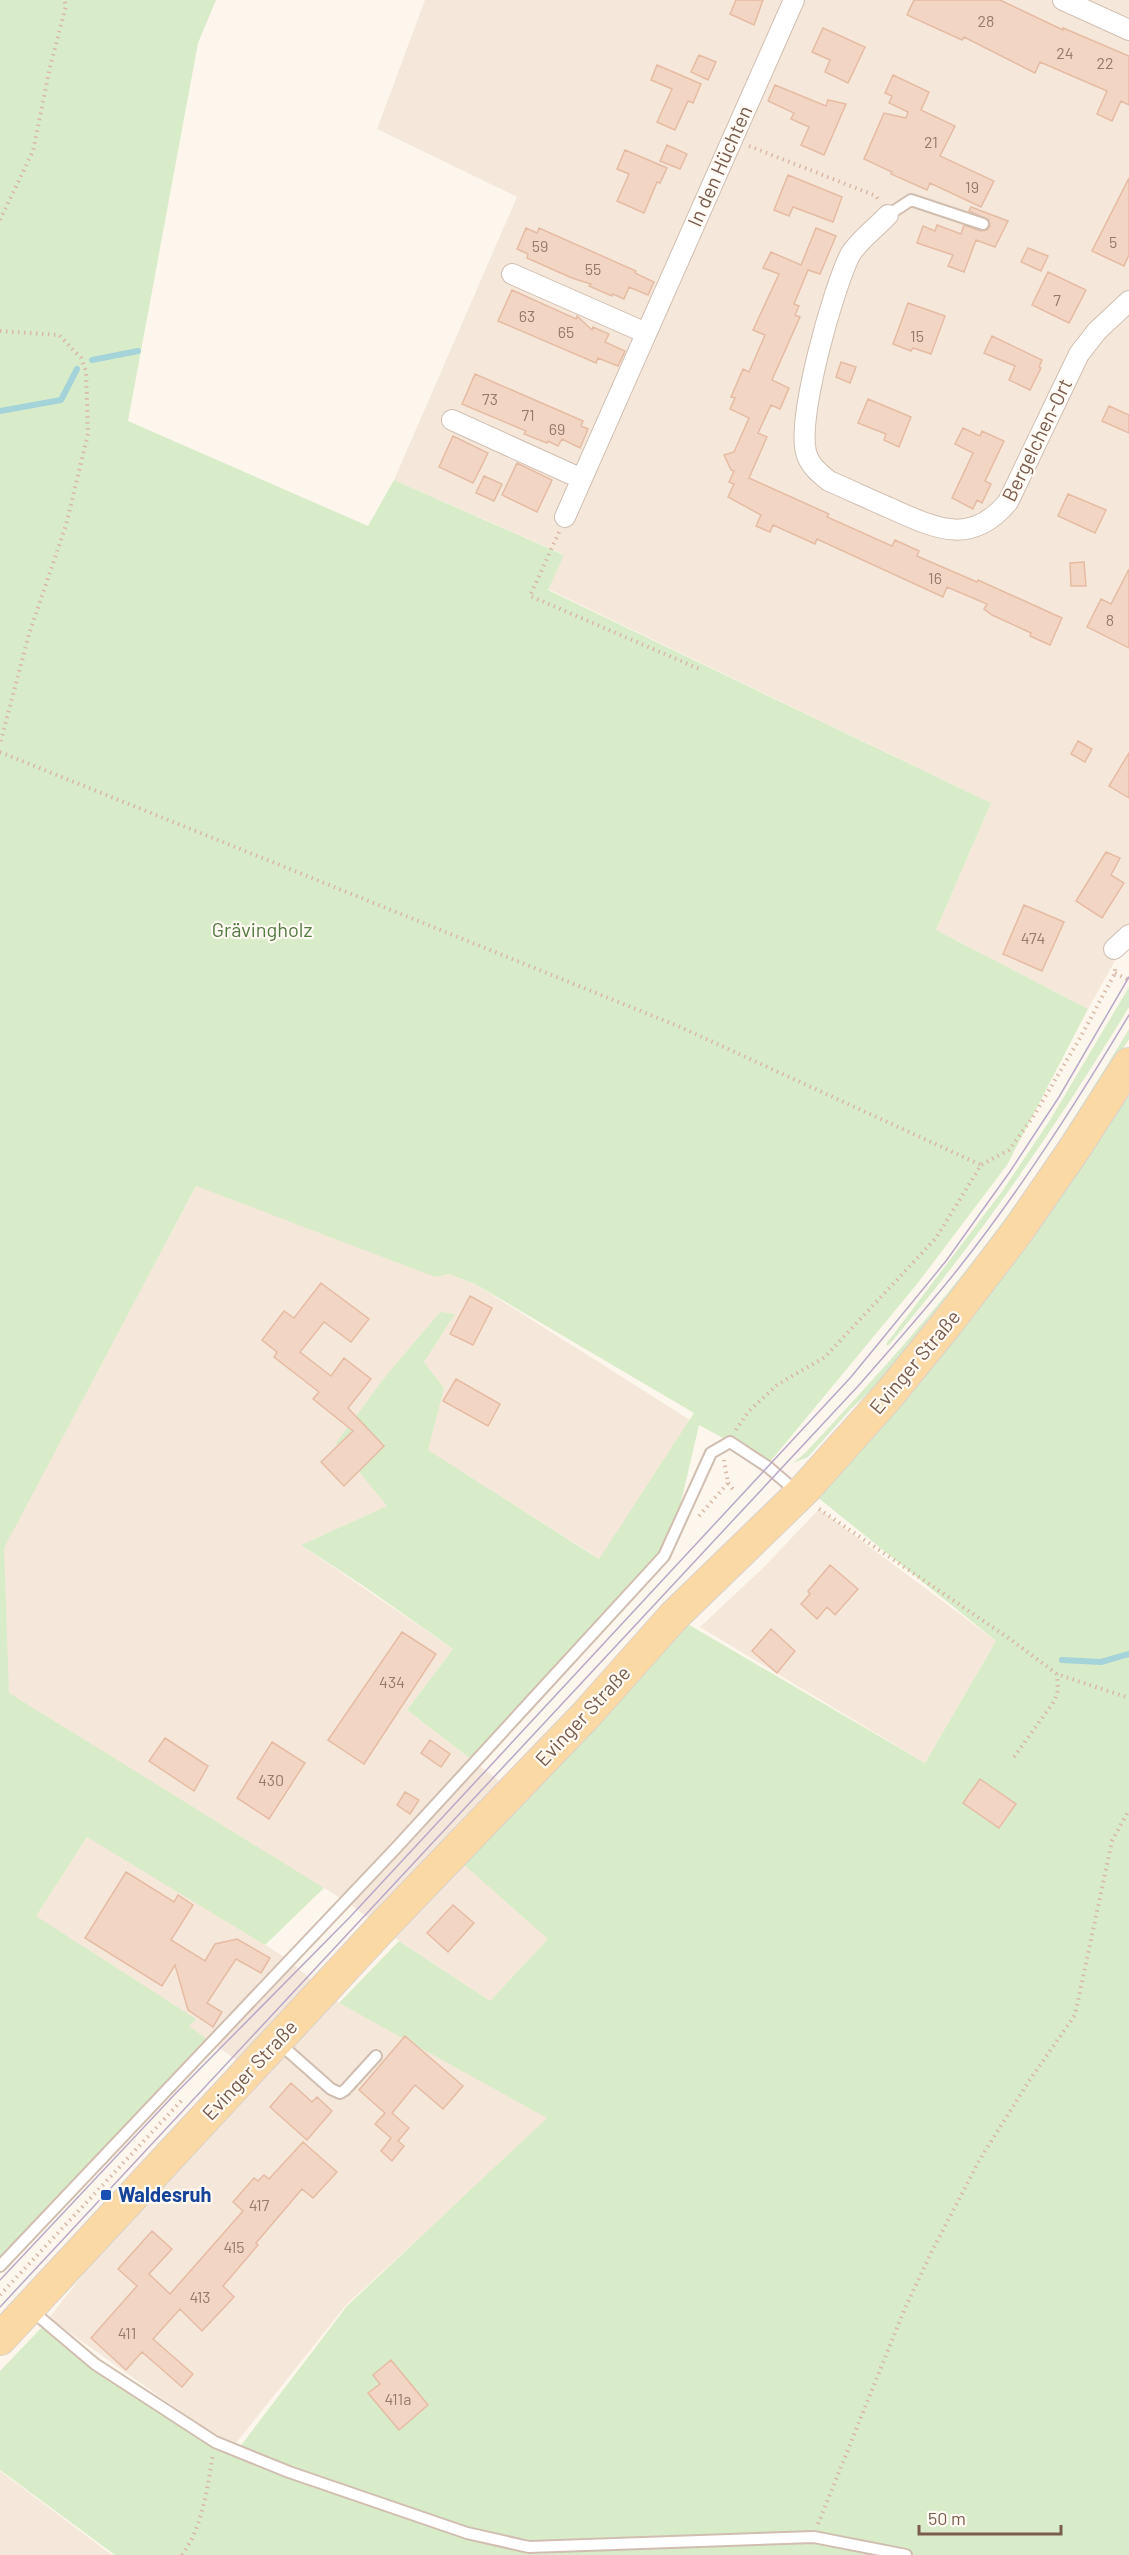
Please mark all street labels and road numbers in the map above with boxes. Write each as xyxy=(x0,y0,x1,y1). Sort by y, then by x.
street label: In den Hüchten xyxy=(682,101,756,230)
street label: Bergelchen-Ort xyxy=(996,374,1076,505)
street label: Evinger Straße xyxy=(864,1304,965,1418)
street label: Evinger Straße xyxy=(530,1660,635,1770)
street label: Evinger Straße xyxy=(197,2014,302,2124)

